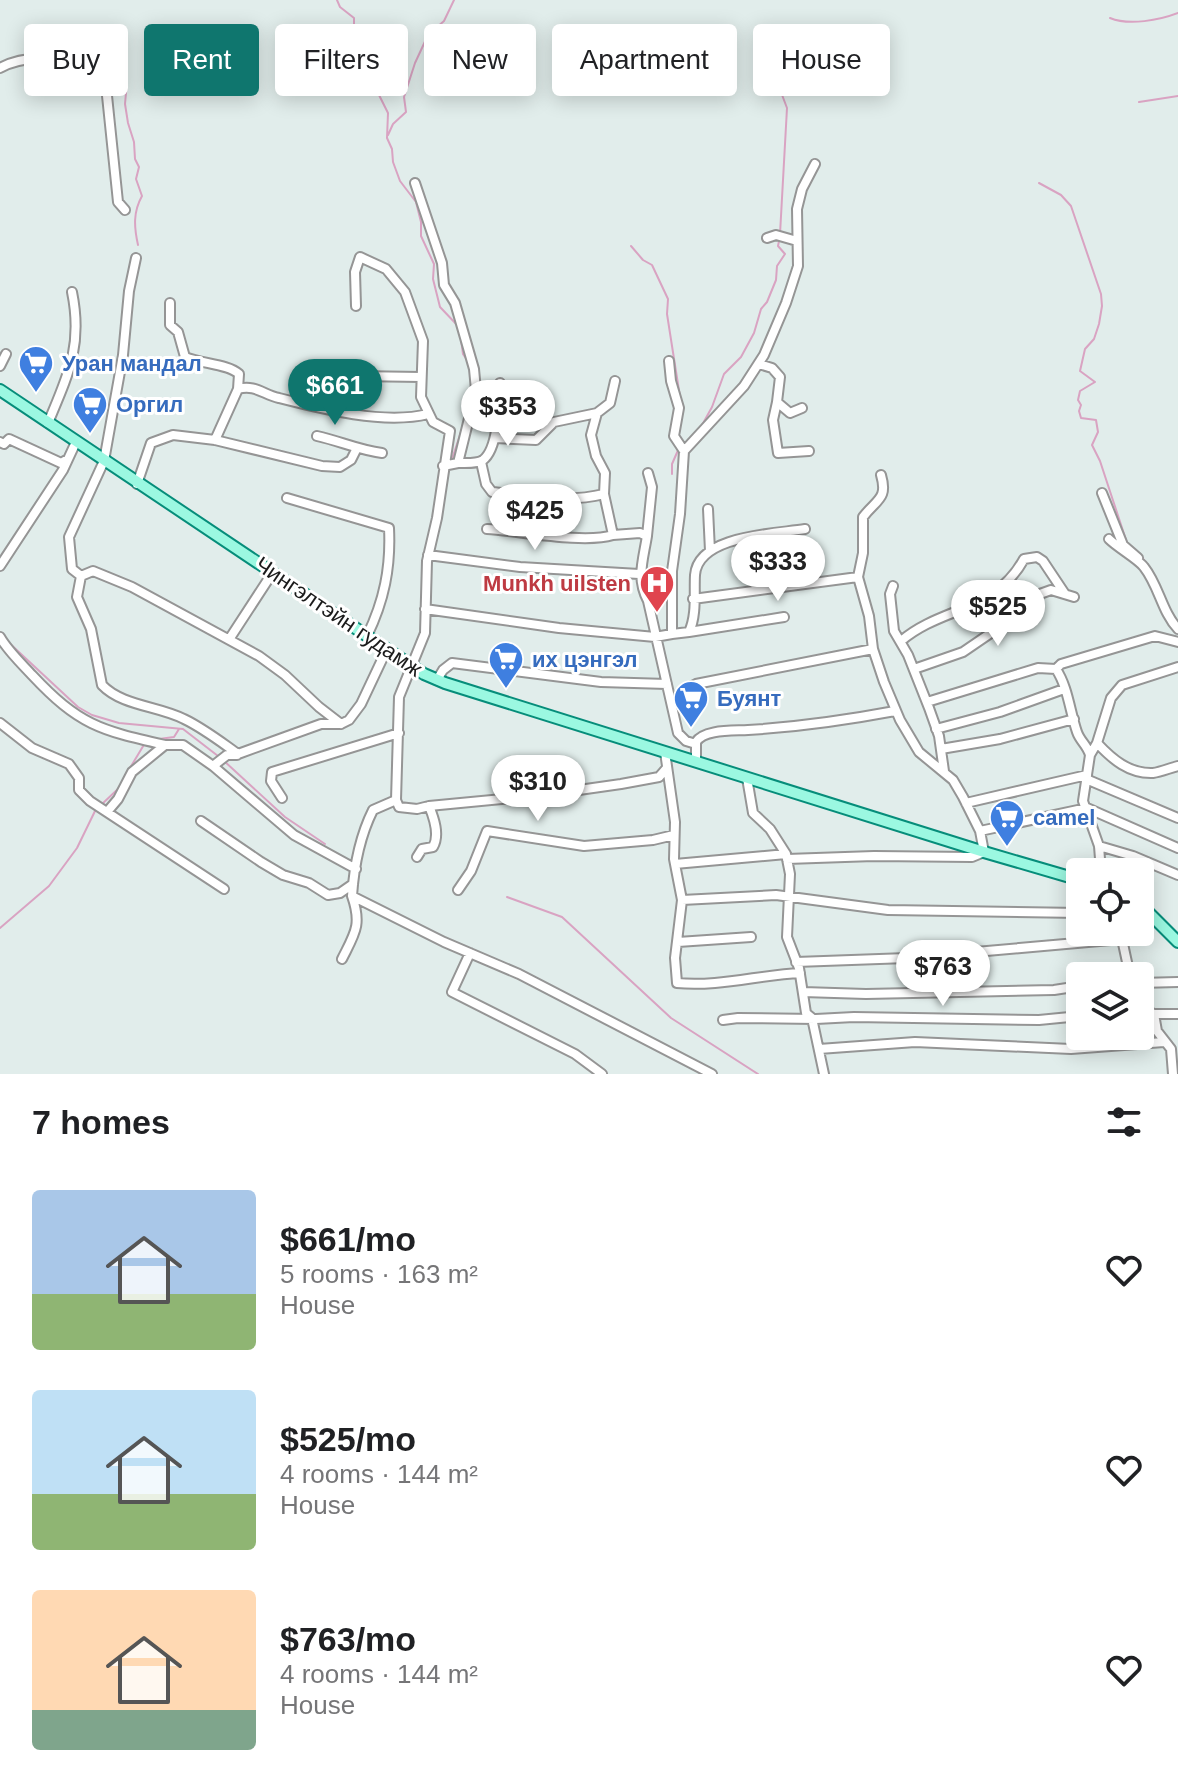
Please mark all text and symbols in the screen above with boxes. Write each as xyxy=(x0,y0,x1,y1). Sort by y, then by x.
chip: Buy xyxy=(24,24,128,96)
chip: Rent xyxy=(144,24,259,96)
chip: Filters xyxy=(275,24,408,96)
chip: New xyxy=(424,24,536,96)
chip: Apartment xyxy=(552,24,737,96)
chip: House xyxy=(753,24,890,96)
supermarket icon: Уран мандал xyxy=(17,344,55,394)
place label: Уран мандал xyxy=(62,351,202,376)
pin: $661 xyxy=(288,359,382,427)
text: $661 xyxy=(306,370,364,400)
pin: $353 xyxy=(461,380,555,448)
supermarket icon: Оргил xyxy=(71,385,109,435)
text: $353 xyxy=(479,391,537,421)
place label: Оргил xyxy=(116,392,183,417)
pin: $425 xyxy=(488,484,582,552)
text: $425 xyxy=(506,495,564,525)
pin: $333 xyxy=(731,535,825,603)
text: $333 xyxy=(749,546,807,576)
street label: Чингэлтэйн гудамж xyxy=(251,551,427,682)
hospital icon: Munkh uilsten xyxy=(638,564,676,614)
place label: Munkh uilsten xyxy=(483,571,631,596)
pin: $525 xyxy=(951,580,1045,648)
text: $525 xyxy=(969,591,1027,621)
supermarket icon: их цэнгэл xyxy=(487,640,525,690)
place label: их цэнгэл xyxy=(532,647,638,672)
supermarket icon: Буянт xyxy=(672,679,710,729)
place label: Буянт xyxy=(717,686,782,711)
pin: $310 xyxy=(491,755,585,823)
text: $310 xyxy=(509,766,567,796)
supermarket icon: camel xyxy=(988,798,1026,848)
place label: camel xyxy=(1033,805,1095,830)
map controls xyxy=(1066,858,1154,1050)
button: locate xyxy=(1066,858,1154,946)
pin: $763 xyxy=(896,940,990,1008)
text: $763 xyxy=(914,951,972,981)
button: layers xyxy=(1066,962,1154,1050)
icon: filters xyxy=(1102,1100,1146,1144)
text: 7 homes xyxy=(32,1103,170,1141)
text: $661/mo xyxy=(280,1220,416,1258)
icon: home xyxy=(96,1222,192,1318)
icon: heart xyxy=(1102,1248,1146,1292)
text: 5 rooms · 163 m² xyxy=(280,1259,478,1289)
text: House xyxy=(280,1290,355,1320)
text: $525/mo xyxy=(280,1420,416,1458)
icon: home xyxy=(96,1422,192,1518)
icon: heart xyxy=(1102,1448,1146,1492)
text: 4 rooms · 144 m² xyxy=(280,1459,478,1489)
text: House xyxy=(280,1490,355,1520)
text: $763/mo xyxy=(280,1620,416,1658)
icon: home xyxy=(96,1622,192,1718)
icon: heart xyxy=(1102,1648,1146,1692)
text: 4 rooms · 144 m² xyxy=(280,1659,478,1689)
text: House xyxy=(280,1690,355,1720)

